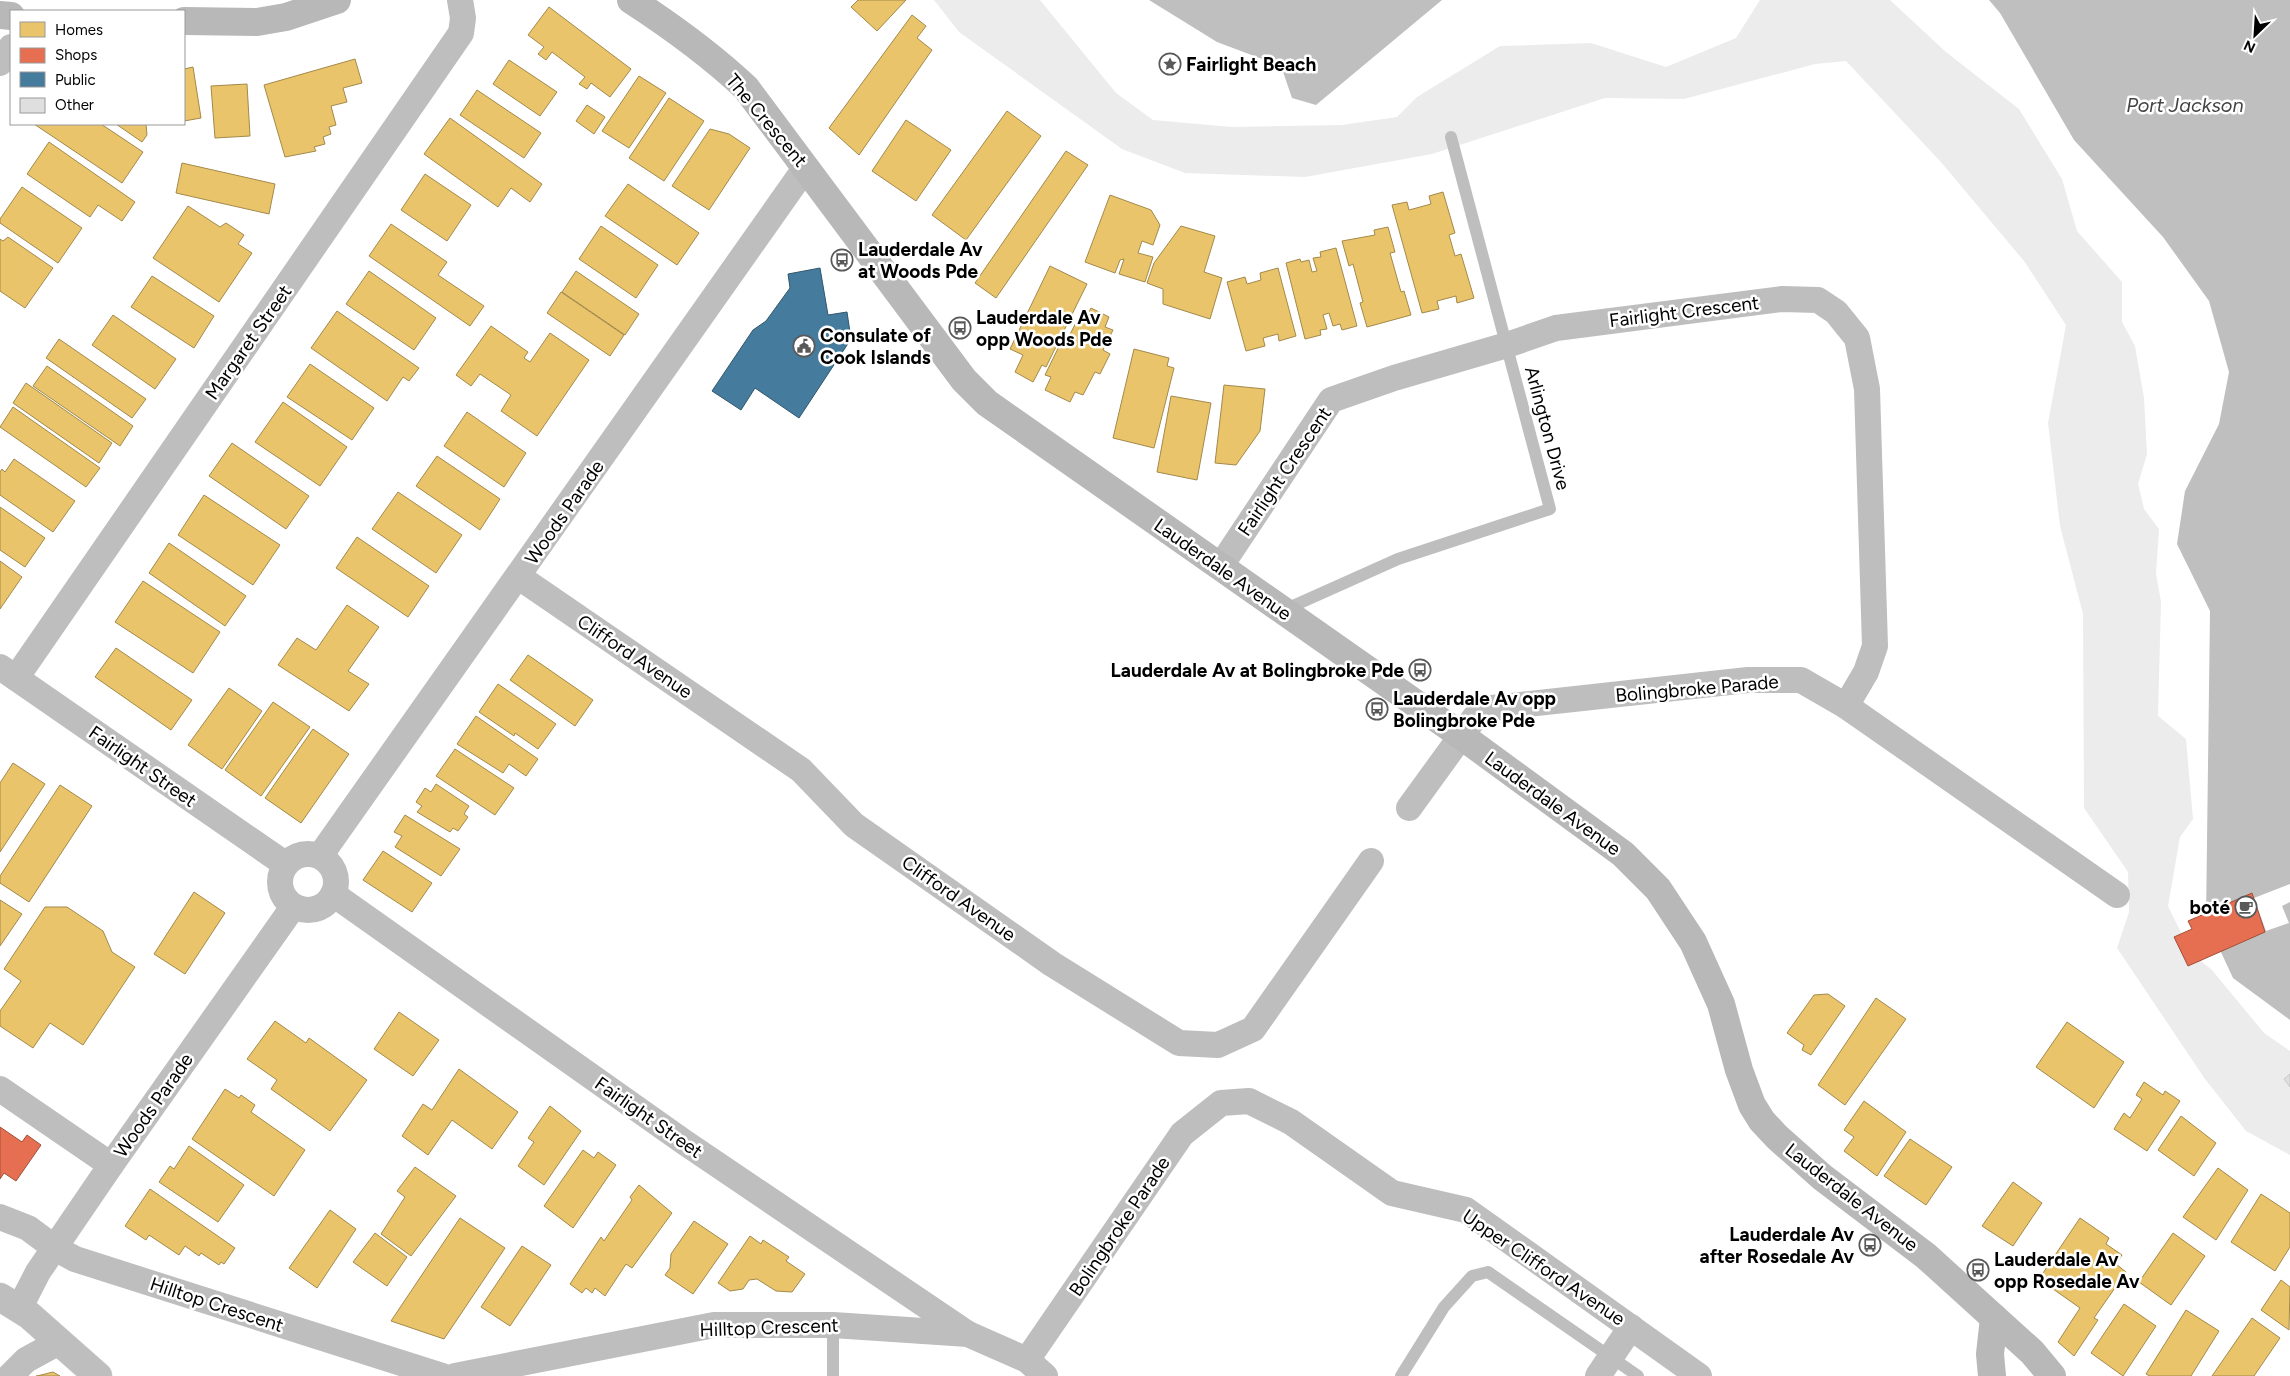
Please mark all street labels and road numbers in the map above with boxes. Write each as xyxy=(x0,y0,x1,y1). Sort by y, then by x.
street label: The Crescent xyxy=(721,69,812,171)
street label: Margaret Street xyxy=(200,280,297,404)
street label: Fairlight Crescent xyxy=(1608,291,1760,332)
street label: Arlington Drive xyxy=(1520,364,1575,492)
street label: Fairlight Crescent xyxy=(1233,402,1336,540)
street label: Woods Parade xyxy=(520,456,609,569)
street label: Lauderdale Avenue xyxy=(1150,513,1296,625)
street label: Clifford Avenue xyxy=(573,609,697,703)
street label: Bolingbroke Parade xyxy=(1614,670,1780,707)
street label: Fairlight Street xyxy=(84,721,201,812)
street label: Lauderdale Avenue xyxy=(1480,746,1625,860)
street label: Clifford Avenue xyxy=(897,851,1020,946)
street label: Woods Parade xyxy=(109,1049,198,1162)
street label: Fairlight Street xyxy=(590,1072,707,1163)
street label: Lauderdale Avenue xyxy=(1781,1138,1923,1256)
street label: Bolingbroke Parade xyxy=(1064,1152,1175,1301)
street label: Upper Clifford Avenue xyxy=(1458,1204,1629,1330)
street label: Hilltop Crescent xyxy=(147,1272,286,1337)
street label: Hilltop Crescent xyxy=(699,1314,839,1341)

